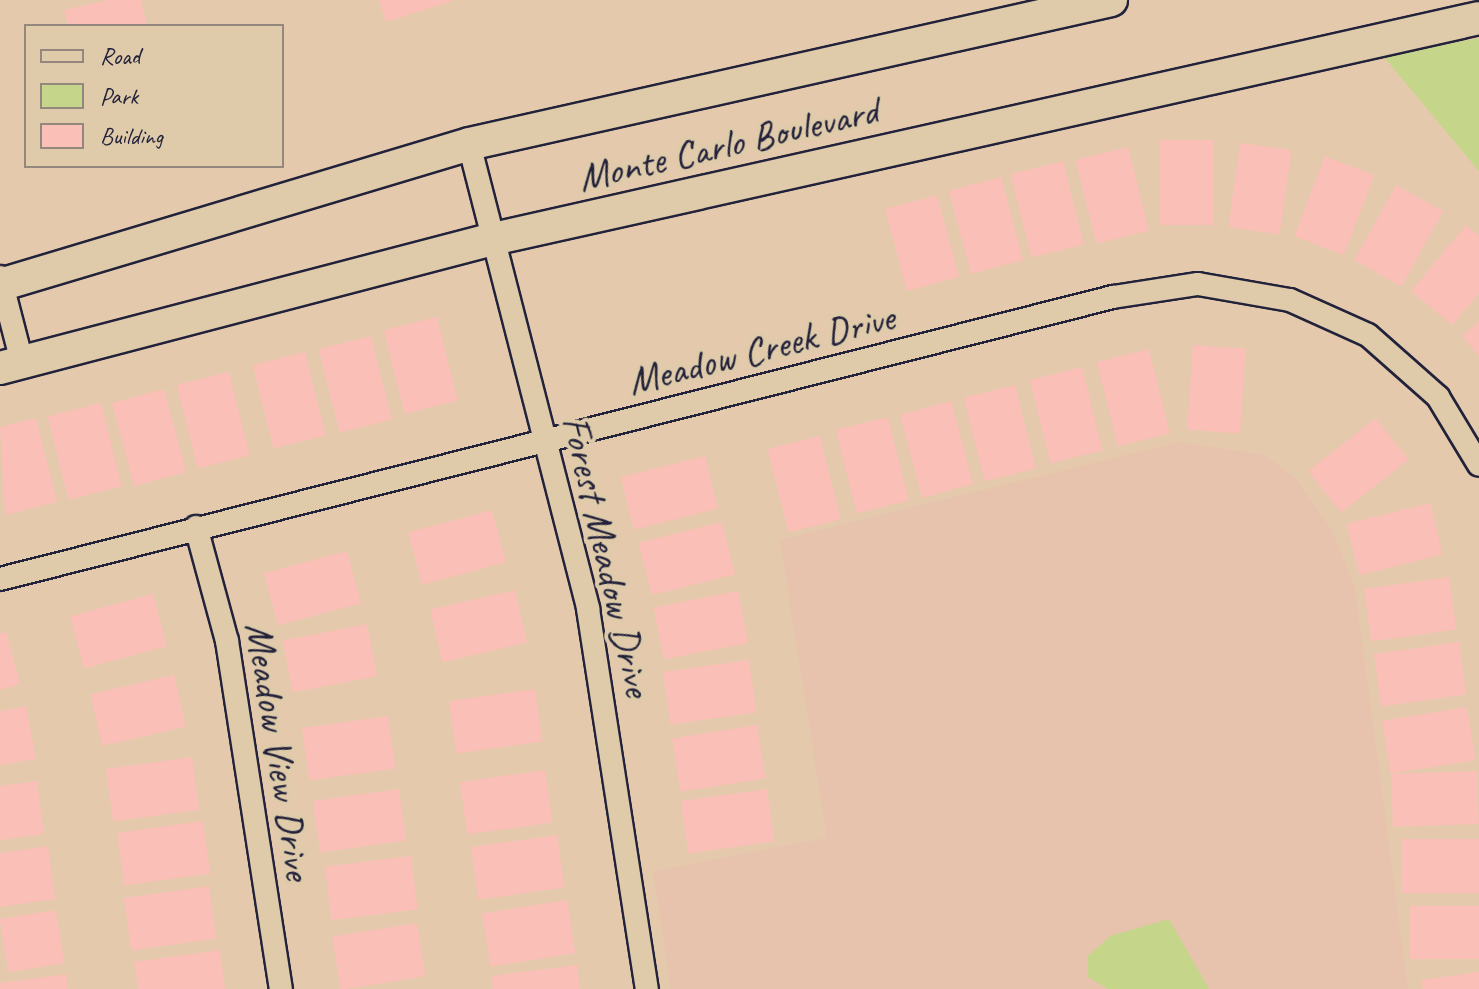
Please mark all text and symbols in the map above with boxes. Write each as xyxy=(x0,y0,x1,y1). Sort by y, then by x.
legend xyxy=(24,24,284,168)
text: Road xyxy=(100,41,140,71)
text: Park xyxy=(100,81,138,111)
street label: Monte Carlo Boulevard xyxy=(572,86,884,202)
text: Building xyxy=(100,121,163,151)
street label: Meadow Creek Drive xyxy=(623,293,899,405)
street label: Forest Meadow Drive xyxy=(552,412,662,700)
street label: Meadow View Drive xyxy=(235,619,323,883)

